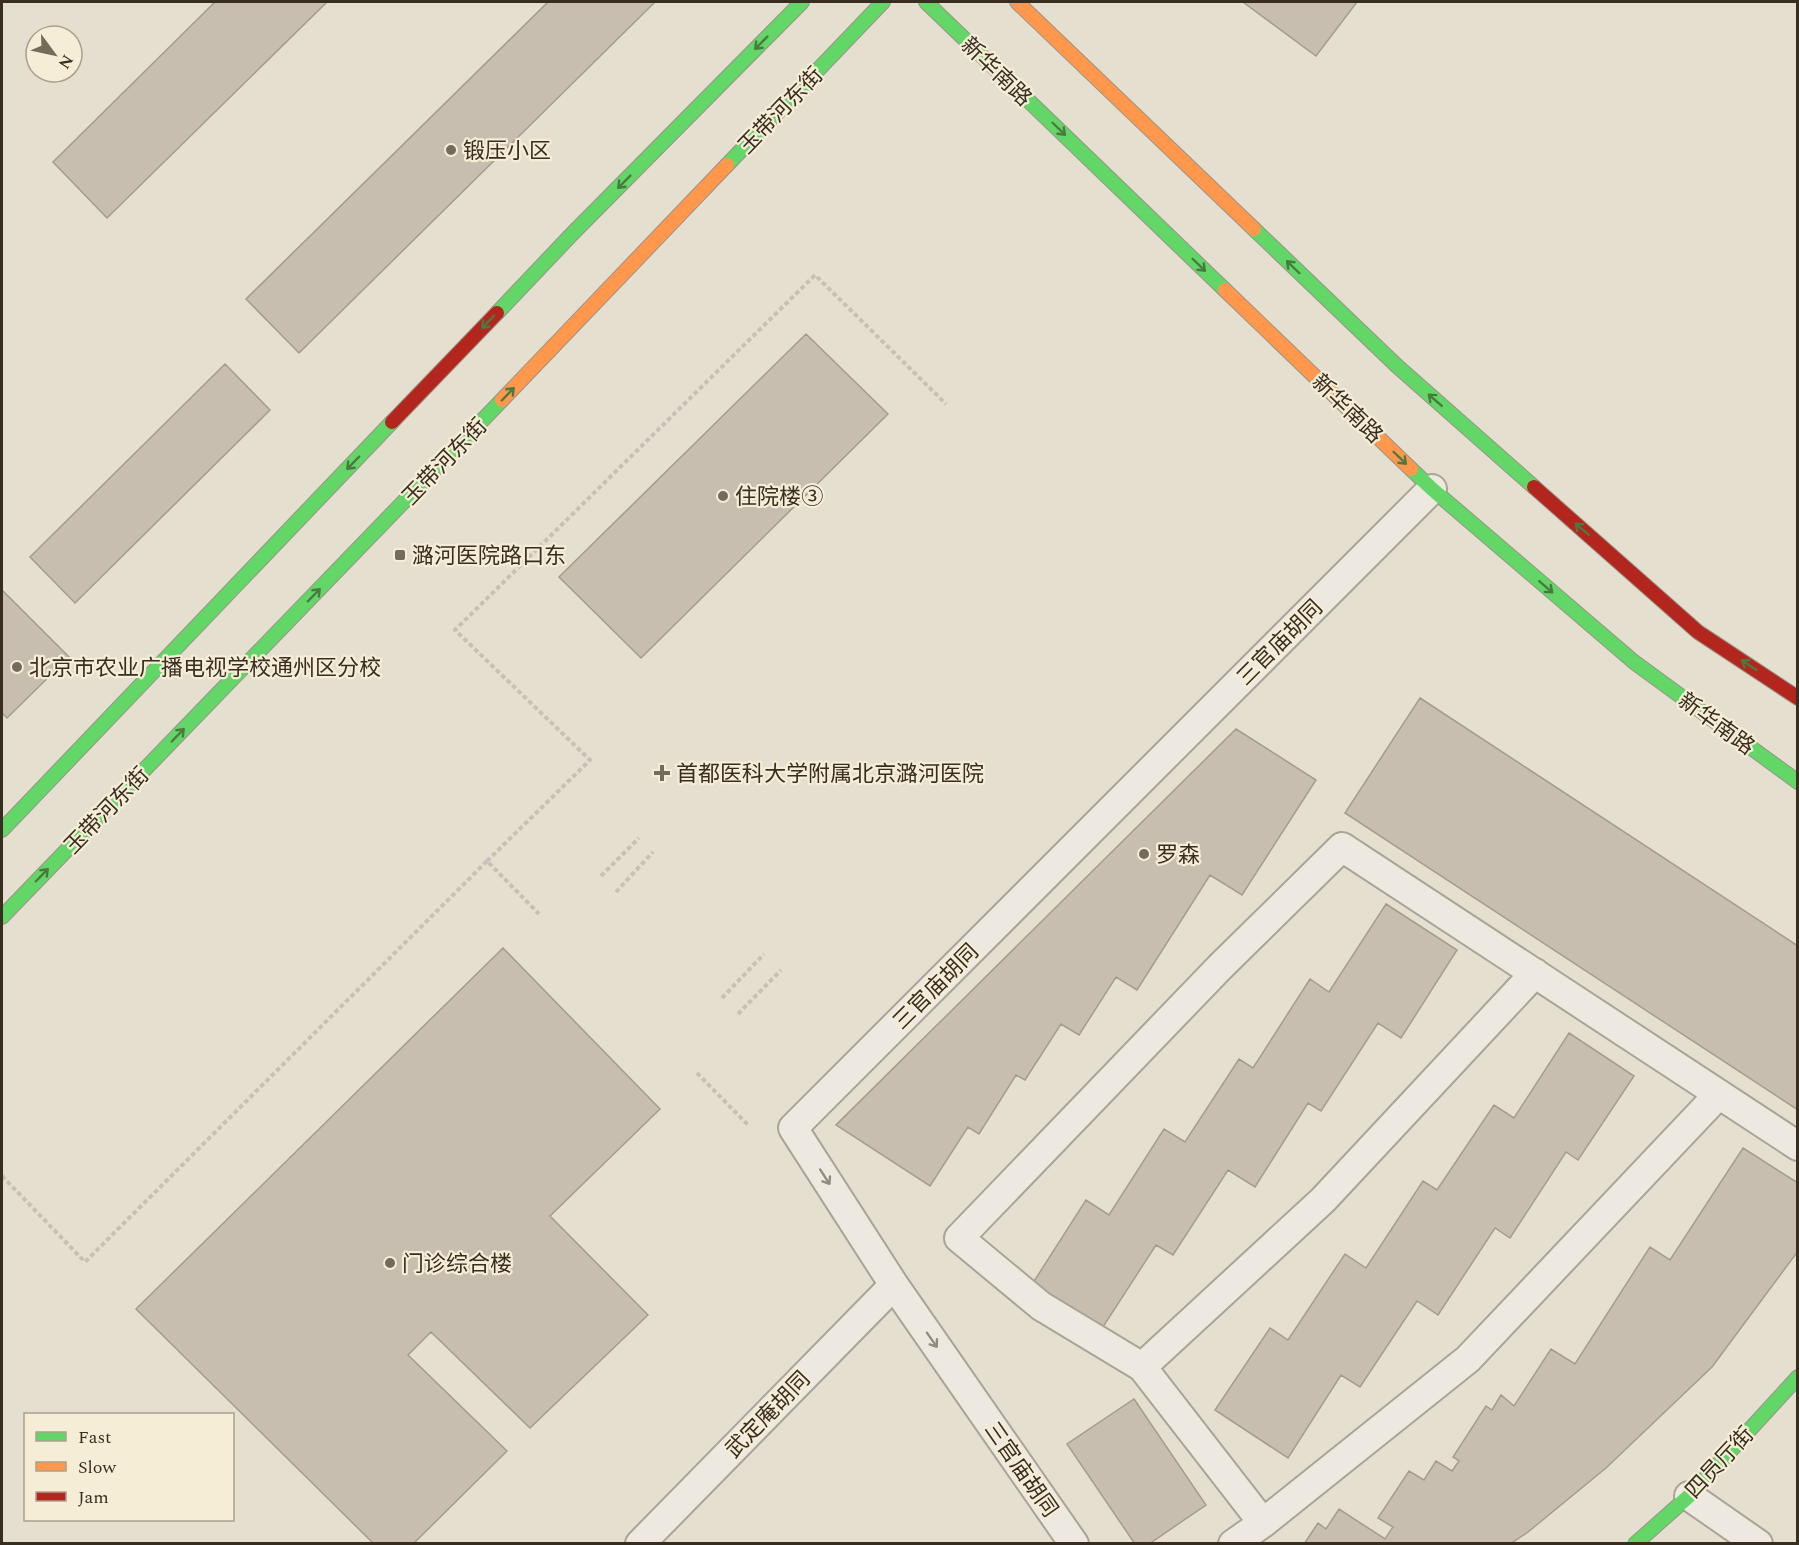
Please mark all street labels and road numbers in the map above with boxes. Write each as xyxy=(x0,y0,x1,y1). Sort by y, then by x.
street label: 新华南路 xyxy=(953,30,1039,115)
street label: 玉带河东街 xyxy=(731,60,831,162)
street label: 新华南路 xyxy=(1304,367,1390,452)
street label: 玉带河东街 xyxy=(395,411,495,513)
street label: 三官庙胡同 xyxy=(1229,592,1331,694)
street label: 新华南路 xyxy=(1671,685,1761,763)
street label: 玉带河东街 xyxy=(57,760,157,862)
street label: 三官庙胡同 xyxy=(885,936,987,1038)
street label: 武定庵胡同 xyxy=(718,1364,818,1466)
street label: 三官庙胡同 xyxy=(976,1415,1066,1524)
street label: 四员厅街 xyxy=(1678,1420,1762,1506)

